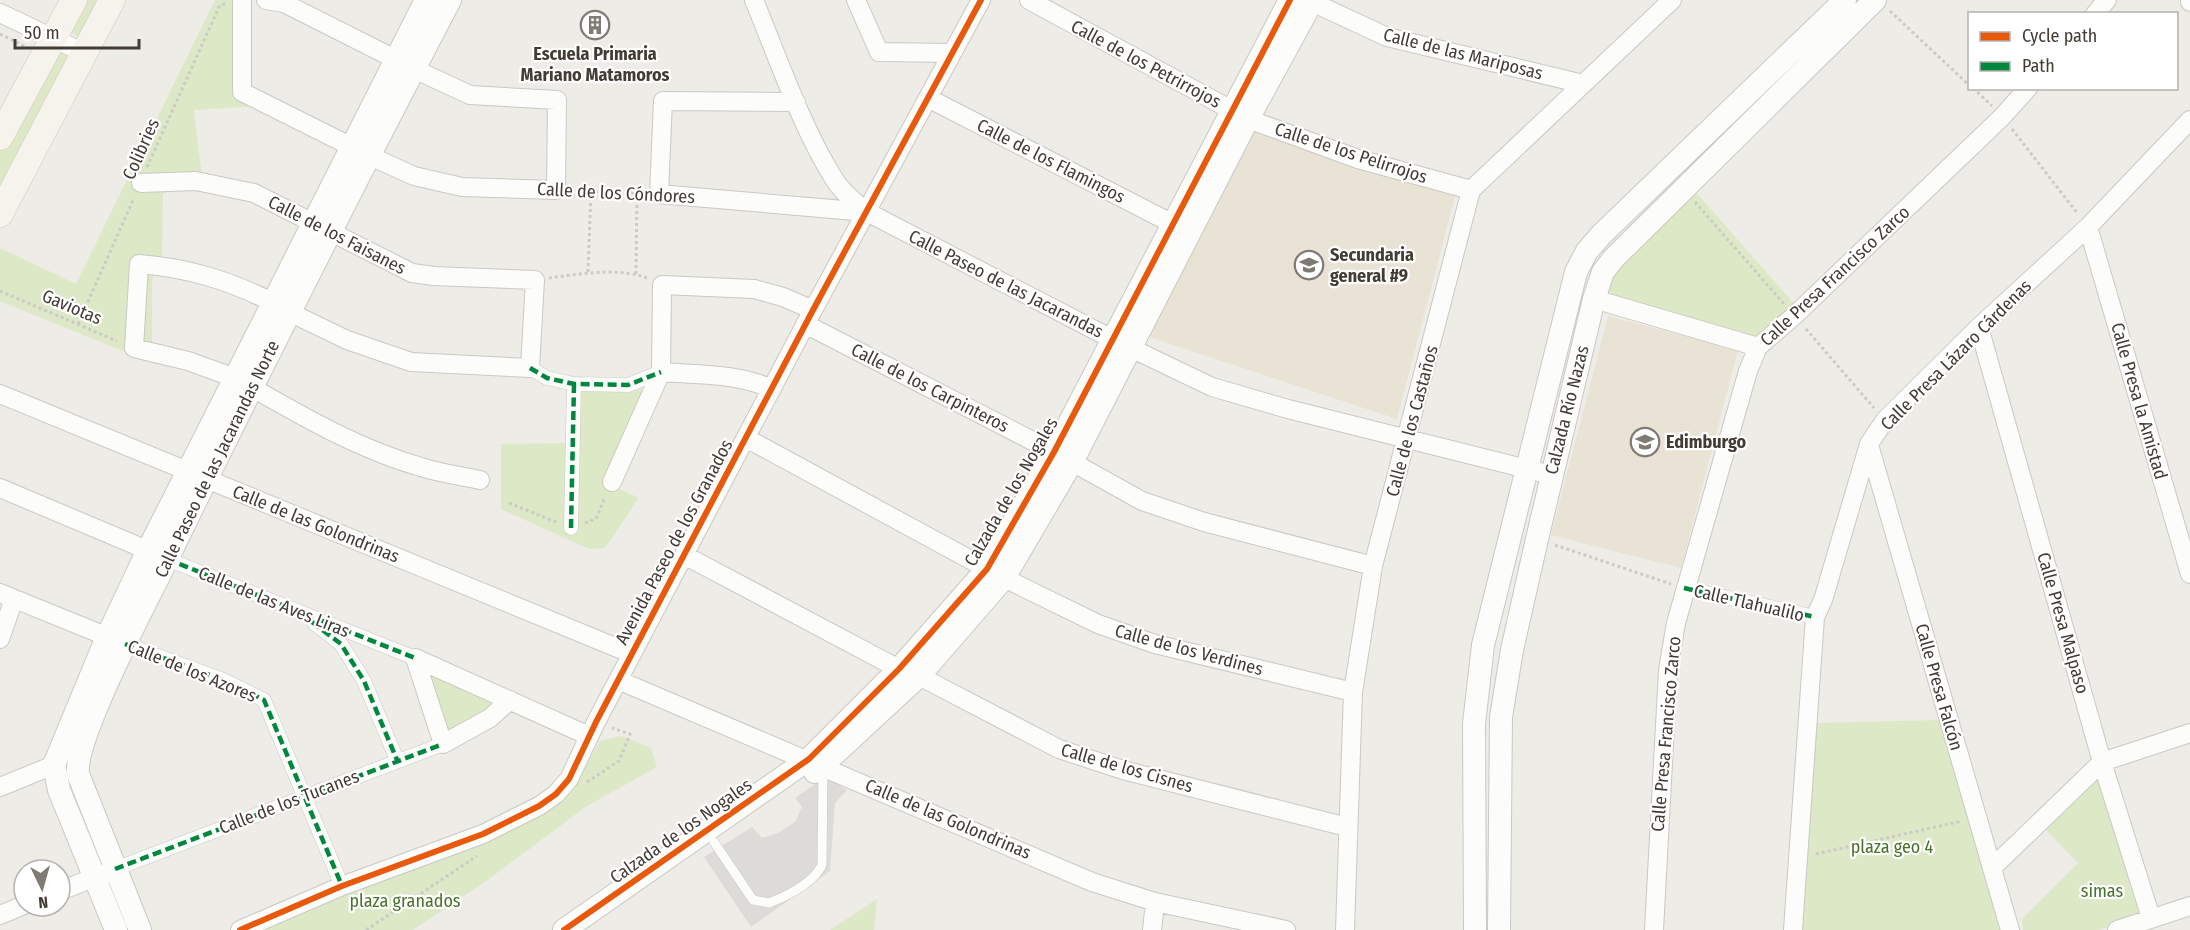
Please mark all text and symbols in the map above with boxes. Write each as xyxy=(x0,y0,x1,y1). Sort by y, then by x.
building icon: Escuela Primaria Mariano Matamoros xyxy=(579,9,611,41)
scale bar xyxy=(15,12,140,50)
legend xyxy=(1968,12,2178,90)
street label: Calle de los Petrirrojos xyxy=(1067,15,1225,113)
text: 50 m xyxy=(24,22,60,44)
street label: Calle de las Mariposas xyxy=(1381,24,1545,85)
text: Cycle path xyxy=(2022,25,2097,47)
place label: Escuela Primaria Mariano Matamoros xyxy=(521,43,670,86)
text: Path xyxy=(2022,55,2055,77)
street label: Calle de los Flamingos xyxy=(973,114,1129,208)
street label: Colibries xyxy=(118,115,164,183)
street label: Calle de los Pelirrojos xyxy=(1272,118,1430,188)
street label: Calle de los Cóndores xyxy=(536,178,696,208)
street label: Calle de los Faisanes xyxy=(264,191,410,279)
street label: Calle Presa Francisco Zarco xyxy=(1756,201,1914,351)
street label: Calle Paseo de las Jacarandas xyxy=(905,225,1107,343)
place label: Secundaria general #9 xyxy=(1330,244,1414,287)
school or university icon: Secundaria general #9 xyxy=(1293,249,1325,281)
street label: Calle Presa Lázaro Cárdenas xyxy=(1876,275,2036,435)
street label: Gaviotas xyxy=(39,285,106,330)
street label: Calle Presa la Amistad xyxy=(2106,320,2172,482)
street label: Calle Paseo de las Jacarandas Norte xyxy=(150,337,284,581)
street label: Calle de los Carpinteros xyxy=(847,339,1013,437)
street label: Calle de los Castaños xyxy=(1381,343,1443,499)
street label: Calzada Río Nazas xyxy=(1540,343,1594,477)
street label: Calzada de los Nogales xyxy=(959,413,1063,570)
school or university icon: Edimburgo xyxy=(1629,426,1661,458)
place label: Edimburgo xyxy=(1666,431,1746,453)
street label: Avenida Paseo de los Granados xyxy=(610,435,738,648)
street label: Calle de las Golondrinas xyxy=(229,480,403,568)
street label: Calle Presa Malpaso xyxy=(2032,550,2094,696)
street label: Calle de las Aves Liras xyxy=(195,562,353,642)
street label: Calle Tlahualilo xyxy=(1692,580,1806,626)
street label: Calle de los Verdines xyxy=(1112,620,1266,680)
street label: Calle Presa Falcón xyxy=(1910,621,1968,753)
street label: Calle de los Azores xyxy=(124,635,260,707)
street label: Calle Presa Francisco Zarco xyxy=(1646,635,1686,833)
street label: Calle de los Cisnes xyxy=(1058,739,1196,797)
street label: Calle de los Tucanes xyxy=(216,765,362,839)
street label: Calzada de los Nogales xyxy=(606,774,756,888)
street label: Calle de las Golondrinas xyxy=(862,774,1034,864)
park label: plaza geo 4 xyxy=(1851,836,1934,858)
north arrow xyxy=(12,858,72,918)
park label: simas xyxy=(2081,880,2124,902)
park label: plaza granados xyxy=(349,890,461,912)
text: N xyxy=(38,893,49,912)

